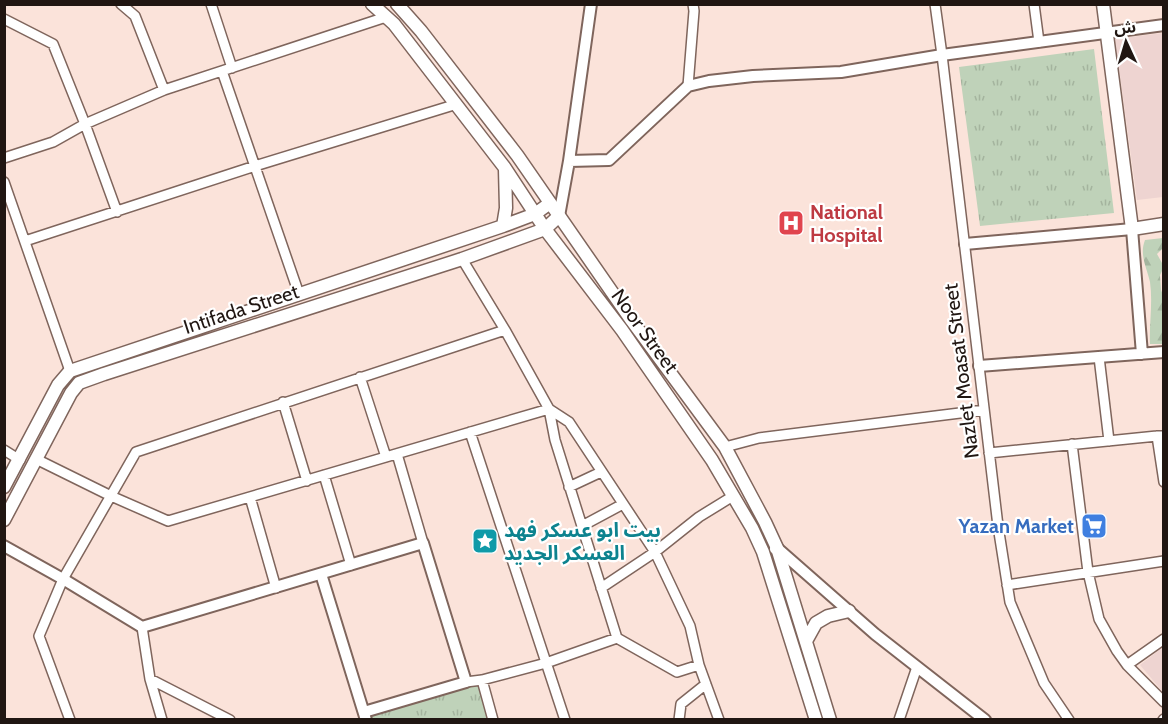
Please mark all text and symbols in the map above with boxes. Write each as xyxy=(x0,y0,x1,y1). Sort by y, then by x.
north arrow xyxy=(1096,12,1156,72)
text: ش xyxy=(1113,17,1137,38)
place label: National Hospital xyxy=(810,200,883,247)
hospital icon: National Hospital xyxy=(776,208,806,238)
street label: Intifada Street xyxy=(180,279,302,339)
street label: Nazlet Moasat Street xyxy=(938,282,984,460)
street label: Noor Street xyxy=(606,284,684,378)
supermarket icon: Yazan Market xyxy=(1079,511,1109,541)
place label: Yazan Market xyxy=(958,514,1074,538)
place label: بيت ابو عسكر فهد العسكر الجديد xyxy=(504,518,661,565)
place icon: بيت ابو عسكر فهد العسكر الجديد xyxy=(470,526,500,556)

